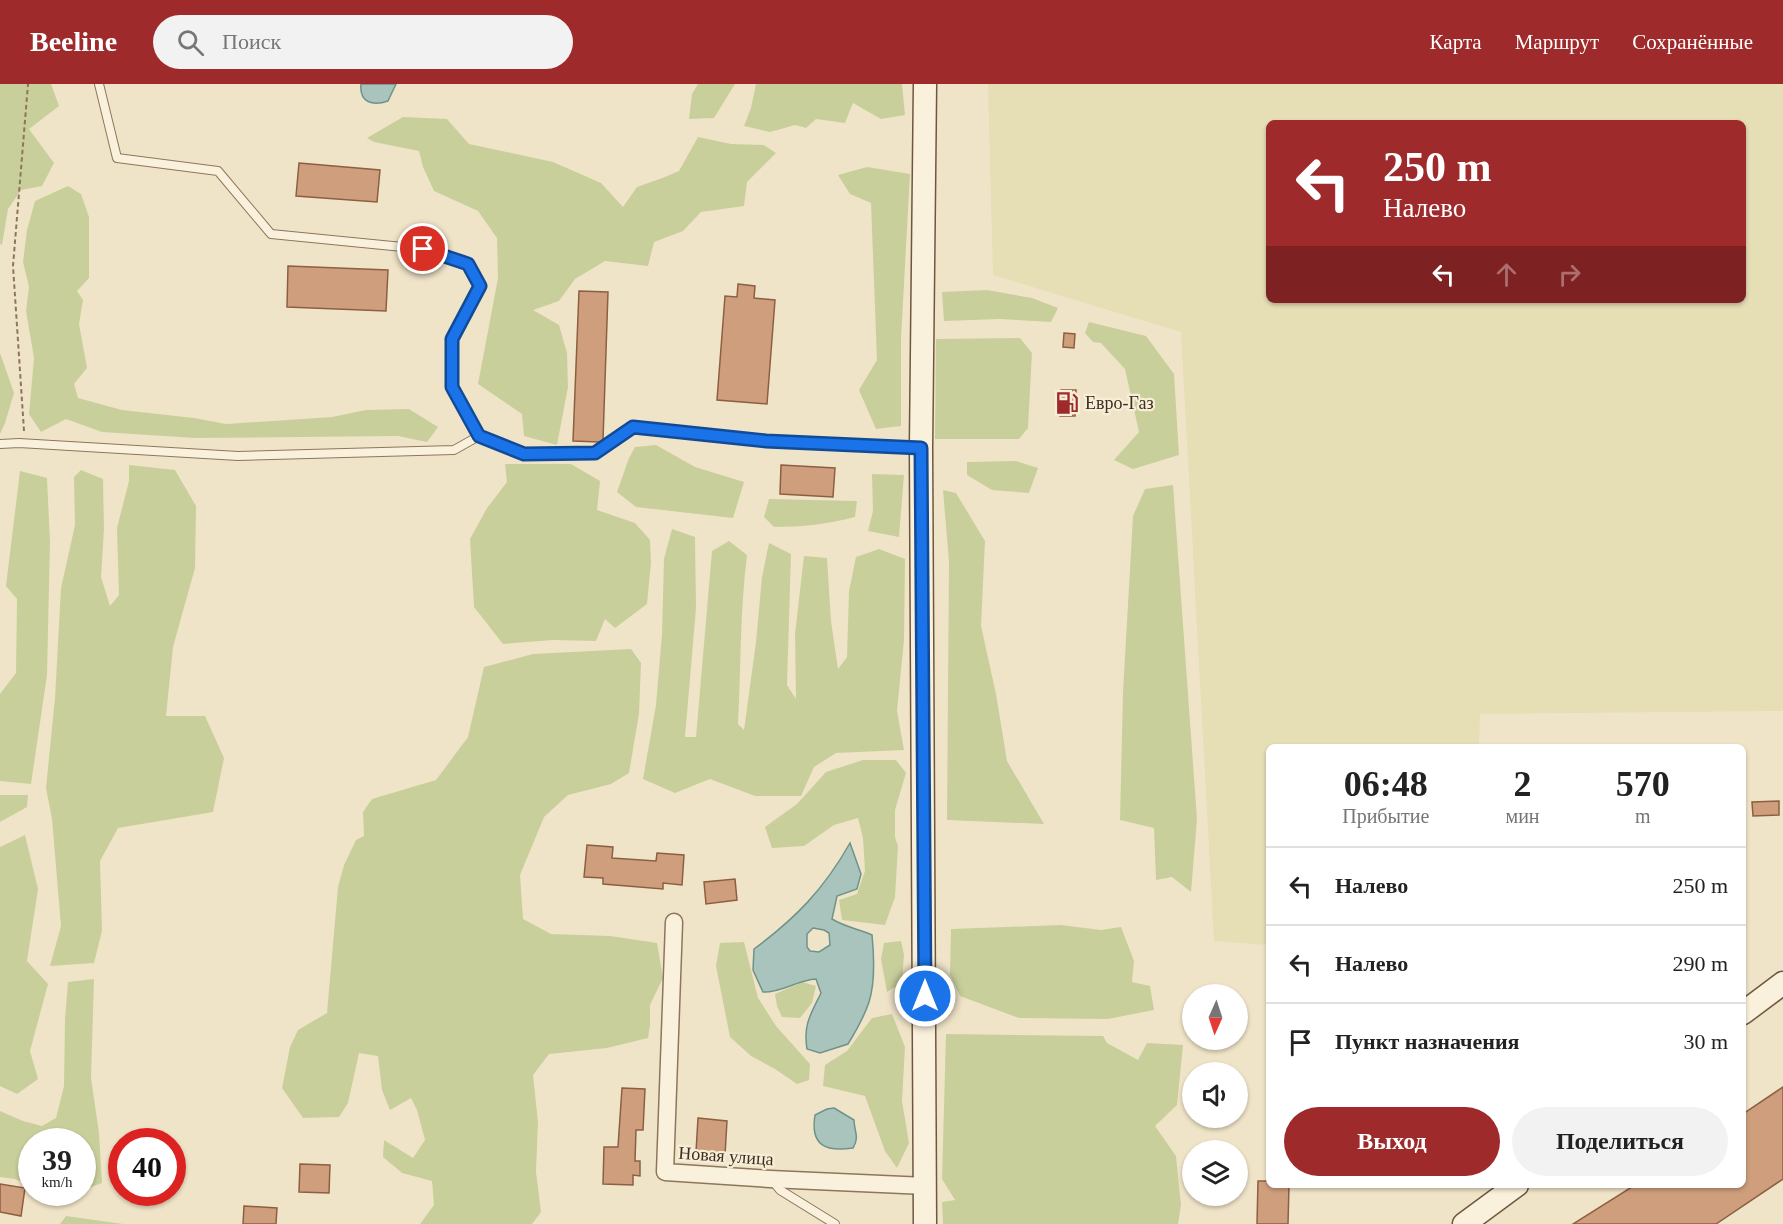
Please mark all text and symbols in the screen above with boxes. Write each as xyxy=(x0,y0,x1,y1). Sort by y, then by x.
search box xyxy=(153,15,573,69)
text: Beeline xyxy=(30,26,117,57)
icon: search xyxy=(174,26,207,59)
text: Поиск xyxy=(222,29,281,54)
text: Карта xyxy=(1430,30,1482,54)
text: Маршрут xyxy=(1515,30,1599,54)
text: Сохранённые xyxy=(1632,30,1753,54)
icon: left xyxy=(1284,144,1362,222)
text: 250 m xyxy=(1383,144,1492,190)
text: Налево xyxy=(1383,193,1466,223)
pin xyxy=(397,223,448,274)
icon: arrive xyxy=(406,232,439,265)
icon: left xyxy=(1427,258,1460,291)
icon: ahead xyxy=(1490,258,1523,291)
icon: right xyxy=(1553,258,1586,291)
fuel station icon: Евро-Газ xyxy=(1054,390,1080,416)
place label: Евро-Газ xyxy=(1085,393,1154,413)
text: 06:48 xyxy=(1344,764,1428,804)
text: 2 xyxy=(1514,764,1532,804)
text: 570 xyxy=(1616,764,1670,804)
text: Прибытие xyxy=(1342,805,1429,827)
text: мин xyxy=(1506,805,1540,827)
text: m xyxy=(1635,805,1651,827)
icon: left xyxy=(1284,870,1317,903)
text: Налево xyxy=(1335,873,1408,898)
text: 250 m xyxy=(1672,873,1728,898)
icon: left xyxy=(1284,948,1317,981)
text: Налево xyxy=(1335,951,1408,976)
text: 290 m xyxy=(1672,951,1728,976)
position arrow xyxy=(893,964,957,1028)
north arrow xyxy=(1182,984,1248,1050)
map controls xyxy=(1182,984,1248,1206)
icon: arrive xyxy=(1284,1026,1317,1059)
text: Пункт назначения xyxy=(1335,1029,1520,1054)
text: 30 m xyxy=(1683,1029,1728,1054)
button: sound xyxy=(1182,1062,1248,1128)
button: Выход xyxy=(1284,1107,1500,1176)
button: Поделиться xyxy=(1512,1107,1728,1176)
speed limit sign: 40 xyxy=(108,1128,186,1206)
button: layers xyxy=(1182,1140,1248,1206)
text: 39 xyxy=(42,1143,72,1176)
street label: Новая улица xyxy=(678,1143,774,1169)
text: km/h xyxy=(42,1174,72,1190)

